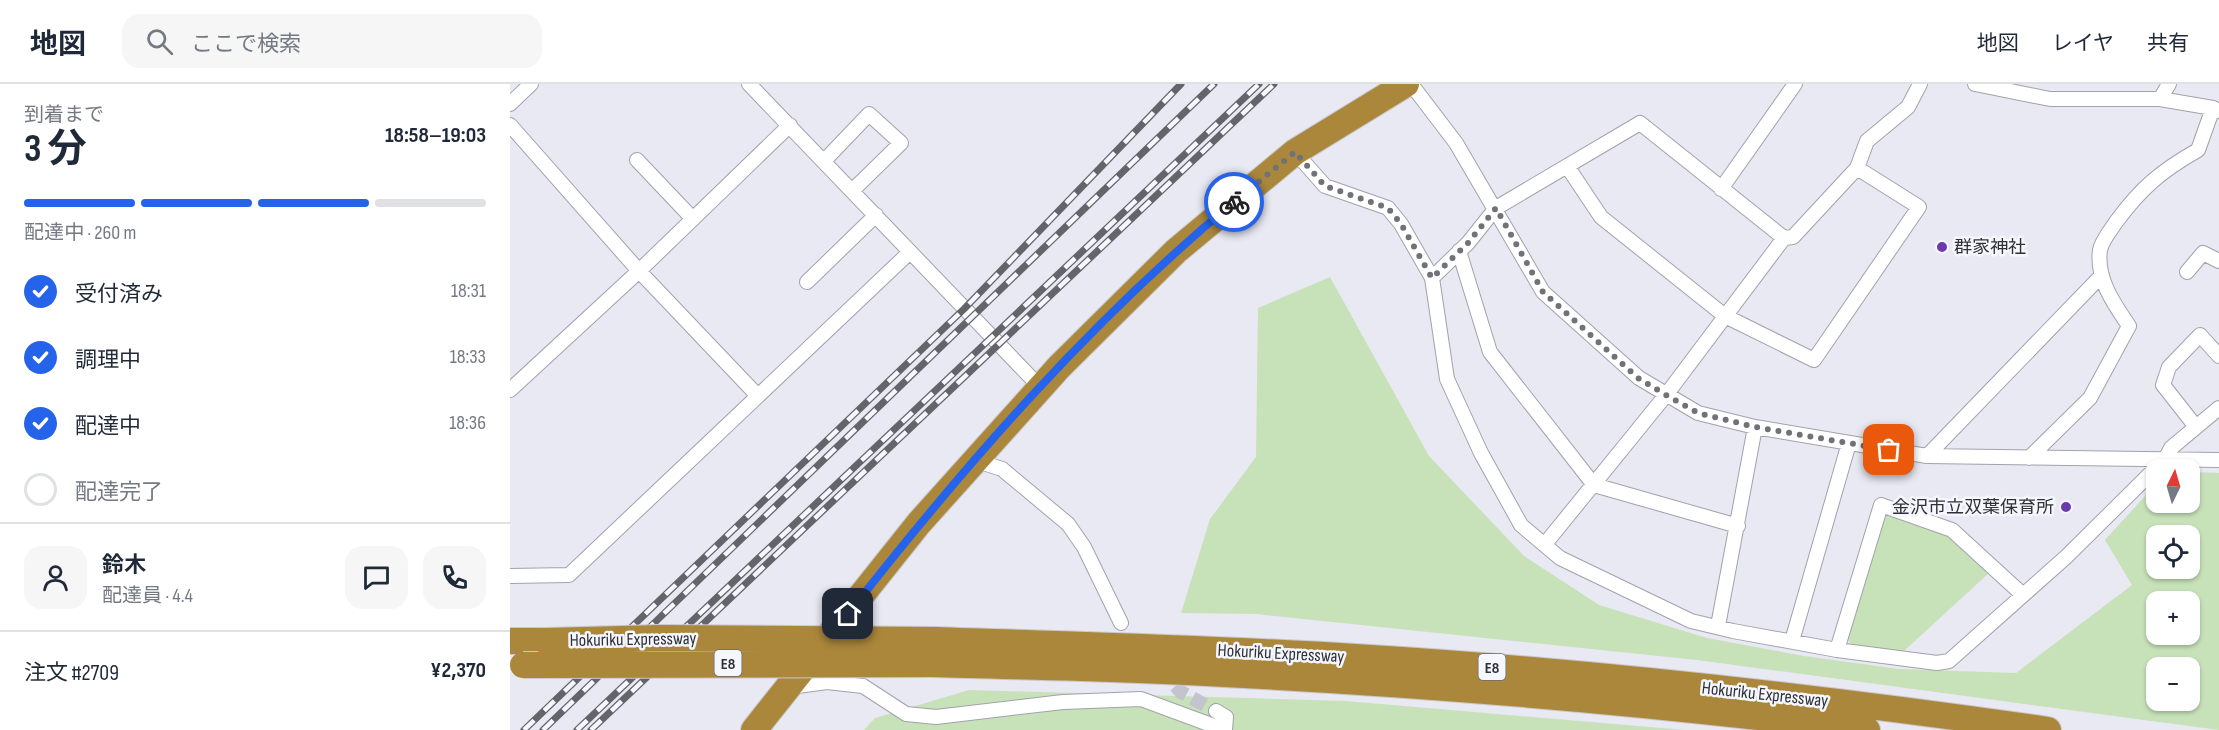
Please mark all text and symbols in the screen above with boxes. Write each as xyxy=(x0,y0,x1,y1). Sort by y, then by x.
search box xyxy=(122,14,542,68)
icon: search xyxy=(143,25,176,58)
text: 地図 xyxy=(30,28,86,61)
text: ここで検索 xyxy=(191,31,301,58)
text: 地図 xyxy=(1977,31,2019,56)
text: レイヤ xyxy=(2052,31,2114,56)
text: 共有 xyxy=(2147,31,2189,56)
text: 到着まで xyxy=(24,103,104,127)
text: 18:58–19:03 xyxy=(385,122,486,149)
text: 3 分 xyxy=(24,126,87,173)
courier xyxy=(1204,172,1264,232)
icon: bike xyxy=(1218,186,1251,219)
text: 配達中 · 260 m xyxy=(24,221,136,245)
place label: 群家神社 xyxy=(1954,237,2026,258)
marker: 群家神社 xyxy=(1935,240,1949,254)
icon: check xyxy=(24,275,57,308)
text: 18:31 xyxy=(451,279,486,303)
text: 受付済み xyxy=(75,281,163,308)
icon: check xyxy=(24,341,57,374)
text: 18:33 xyxy=(450,345,486,369)
text: 調理中 xyxy=(75,347,141,374)
icon: check xyxy=(24,407,57,440)
text: 18:36 xyxy=(449,411,486,435)
text: 配達中 xyxy=(75,413,141,440)
pin xyxy=(1863,424,1914,475)
icon: bag xyxy=(1872,433,1905,466)
north arrow xyxy=(2146,459,2200,513)
map controls xyxy=(2146,459,2200,711)
text: 配達完了 xyxy=(75,479,163,506)
place label: 金沢市立双葉保育所 xyxy=(1892,497,2054,518)
marker: 金沢市立双葉保育所 xyxy=(2059,500,2073,514)
button: locate xyxy=(2146,525,2200,579)
button: person xyxy=(24,546,87,609)
button: chat xyxy=(345,546,408,609)
button: phone xyxy=(423,546,486,609)
text: 鈴木 xyxy=(102,552,146,579)
text: 配達員 · 4.4 xyxy=(102,584,193,608)
pin xyxy=(822,588,873,639)
button: + xyxy=(2146,591,2200,645)
icon: home xyxy=(831,597,864,630)
street label: Hokuriku Expressway xyxy=(569,628,697,651)
street label: Hokuriku Expressway xyxy=(1217,640,1345,667)
road number: E8 xyxy=(714,650,742,676)
road number: E8 xyxy=(1478,654,1506,680)
text: ¥2,370 xyxy=(430,657,486,684)
button: − xyxy=(2146,657,2200,711)
text: 注文 #2709 xyxy=(24,660,119,687)
street label: Hokuriku Expressway xyxy=(1701,677,1829,712)

